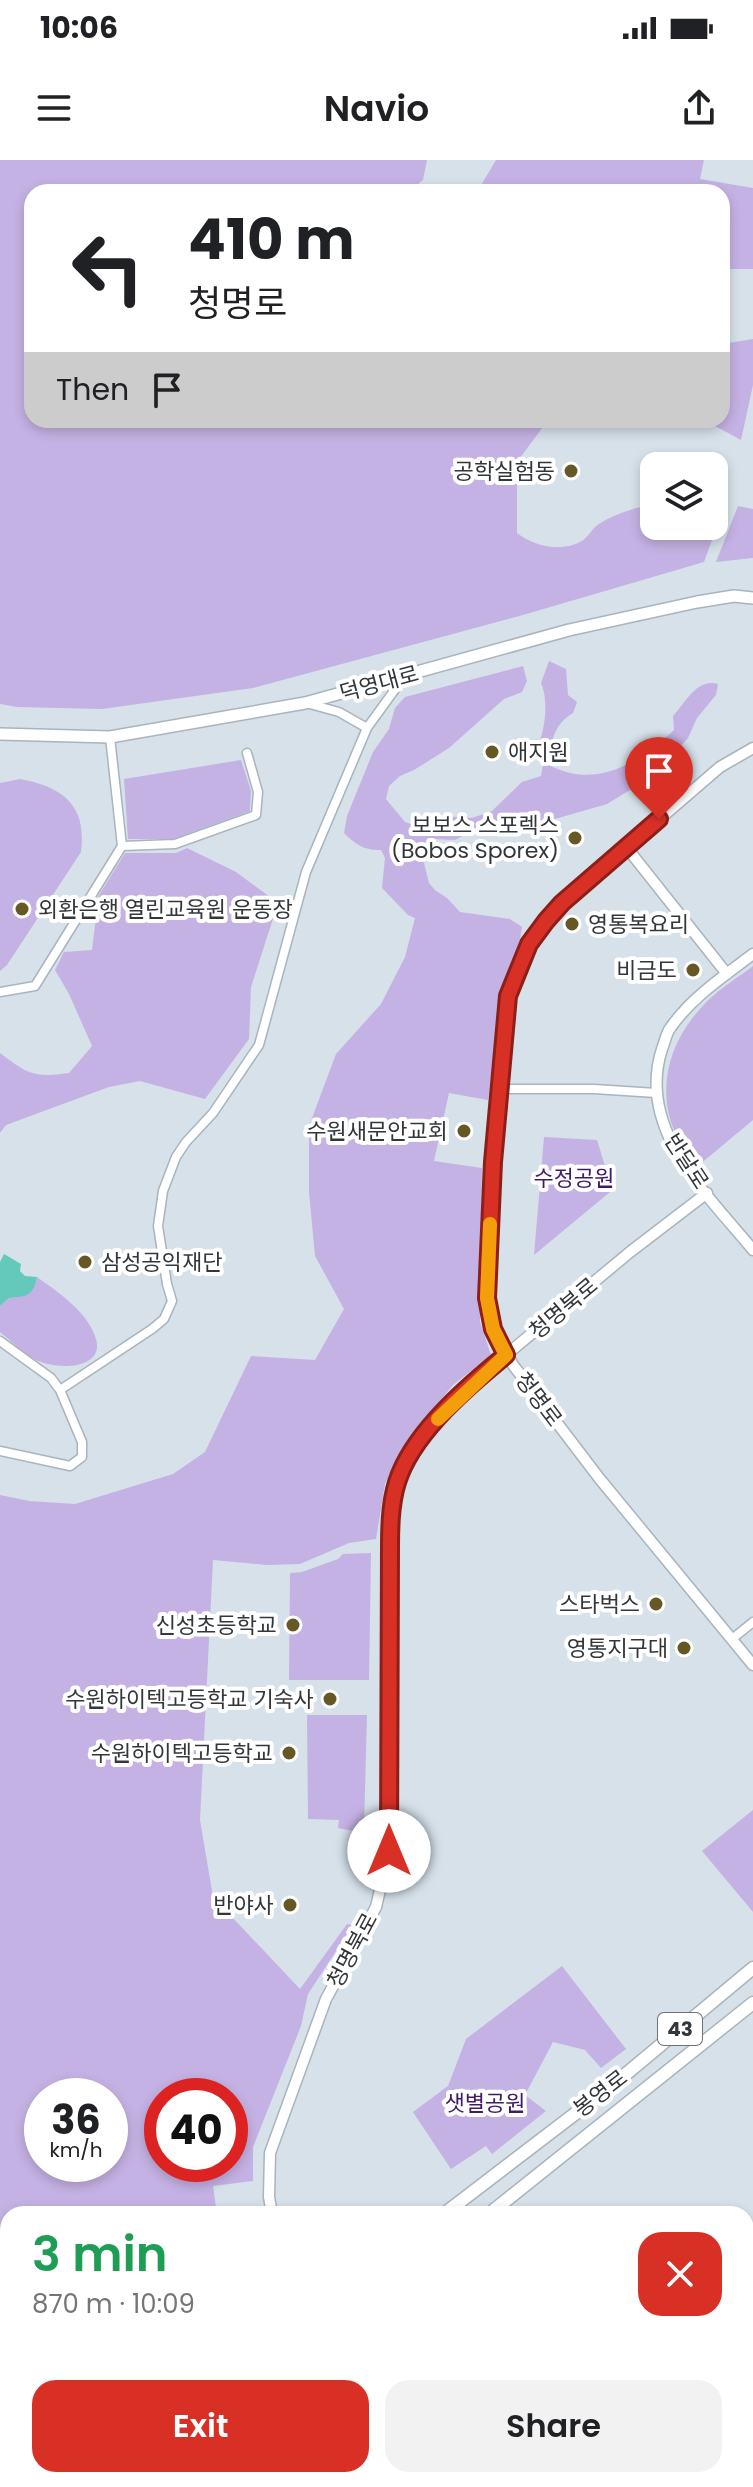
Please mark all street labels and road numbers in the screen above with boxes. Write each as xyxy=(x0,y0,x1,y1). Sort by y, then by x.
street label: 덕영대로 xyxy=(336,658,422,709)
street label: 반달로 xyxy=(657,1127,716,1195)
street label: 청명북로 xyxy=(522,1270,604,1346)
street label: 청명로 xyxy=(508,1366,569,1433)
street label: 청명북로 xyxy=(320,1907,385,1993)
road number: 43 xyxy=(658,2013,702,2045)
street label: 봉영로 xyxy=(567,2062,634,2124)

